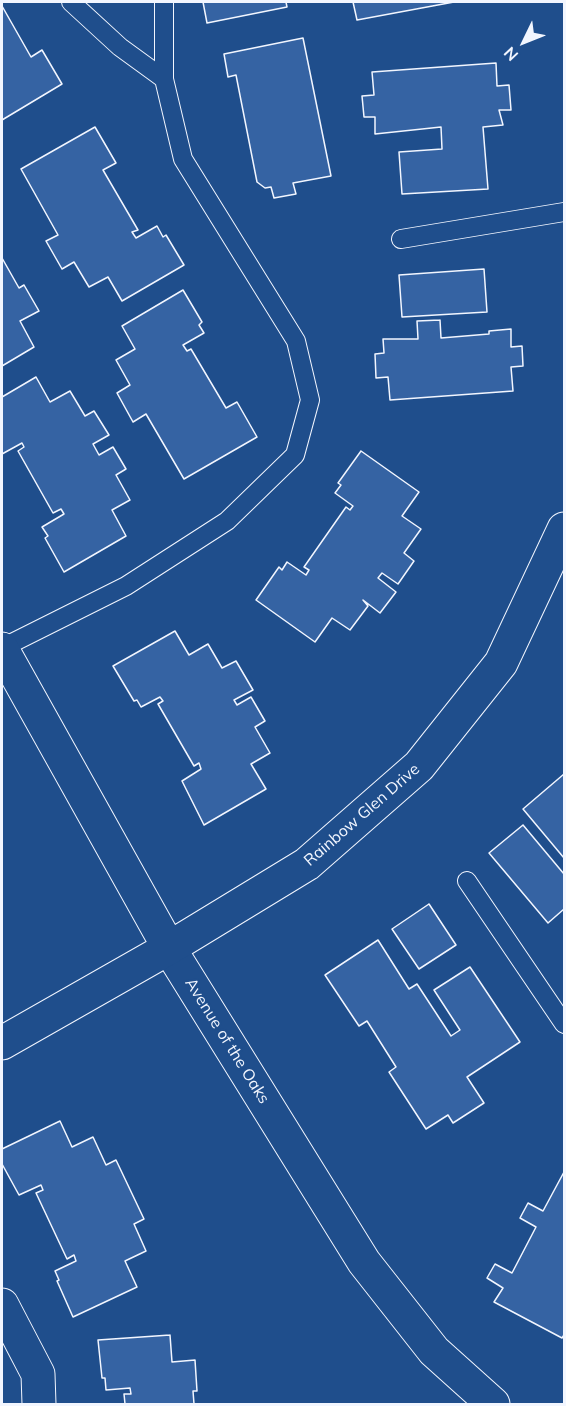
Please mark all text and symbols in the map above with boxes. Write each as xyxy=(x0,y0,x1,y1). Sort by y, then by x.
north arrow xyxy=(494,12,554,72)
text: N xyxy=(499,43,522,66)
street label: Rainbow Glen Drive xyxy=(300,760,424,870)
street label: Avenue of the Oaks xyxy=(181,975,273,1107)

